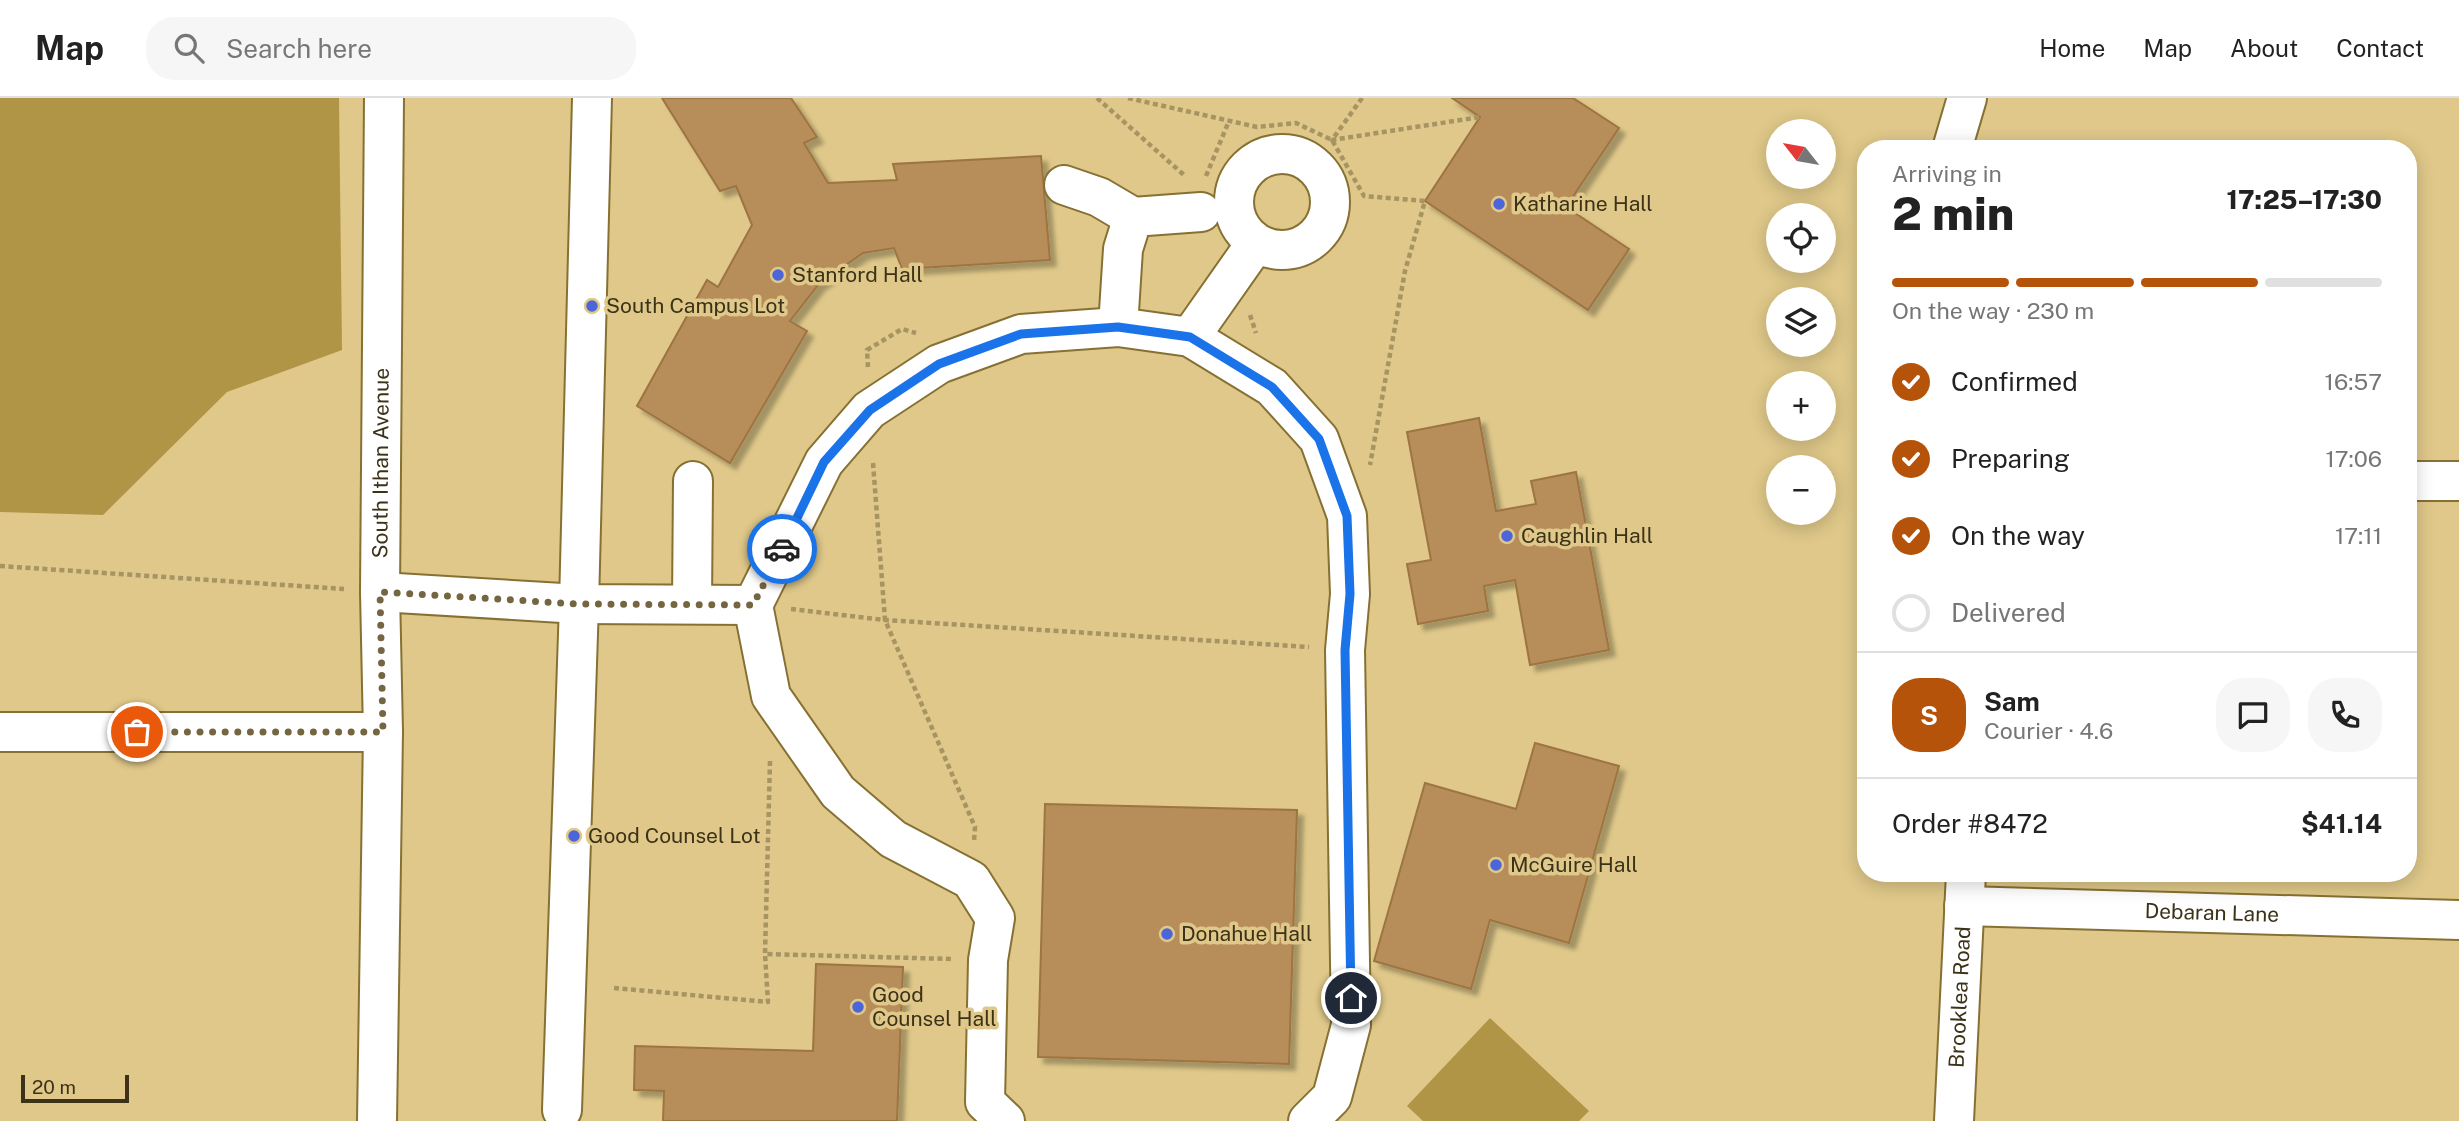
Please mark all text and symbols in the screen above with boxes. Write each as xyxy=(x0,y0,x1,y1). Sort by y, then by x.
search box xyxy=(146,17,636,80)
text: Map xyxy=(35,29,104,67)
icon: search xyxy=(170,29,208,67)
text: Search here xyxy=(226,33,372,64)
text: Home xyxy=(2039,34,2105,62)
text: Map xyxy=(2143,34,2192,62)
text: About xyxy=(2230,34,2298,62)
text: Contact xyxy=(2336,34,2424,62)
north arrow xyxy=(1766,119,1836,189)
map controls xyxy=(1766,119,1836,525)
text: Arriving in xyxy=(1892,160,2002,187)
text: 17:25–17:30 xyxy=(2227,184,2382,215)
text: 2 min xyxy=(1892,186,2014,240)
place label: Katharine Hall xyxy=(1513,191,1653,216)
marker: Katharine Hall xyxy=(1491,196,1507,212)
button: locate xyxy=(1766,203,1836,273)
place label: Stanford Hall xyxy=(792,262,923,287)
marker: Stanford Hall xyxy=(770,267,786,283)
button: layers xyxy=(1766,287,1836,357)
place label: South Campus Lot xyxy=(606,293,785,318)
text: On the way · 230 m xyxy=(1892,297,2094,324)
marker: South Campus Lot xyxy=(584,298,600,314)
icon: check xyxy=(1892,363,1930,401)
text: Confirmed xyxy=(1951,366,2078,397)
street label: South Ithan Avenue xyxy=(367,368,394,559)
text: 16:57 xyxy=(2325,368,2382,395)
button: + xyxy=(1766,371,1836,441)
icon: check xyxy=(1892,440,1930,478)
text: Preparing xyxy=(1951,443,2070,474)
text: 17:06 xyxy=(2325,445,2382,472)
button: − xyxy=(1766,455,1836,525)
courier xyxy=(747,514,817,584)
icon: check xyxy=(1892,517,1930,555)
text: On the way xyxy=(1951,520,2085,551)
text: 17:11 xyxy=(2335,522,2382,549)
place label: Caughlin Hall xyxy=(1521,523,1653,548)
marker: Caughlin Hall xyxy=(1499,528,1515,544)
icon: car xyxy=(763,530,801,568)
text: Delivered xyxy=(1951,597,2066,628)
button: chat xyxy=(2216,678,2290,752)
button: phone xyxy=(2308,678,2382,752)
text: Sam xyxy=(1984,686,2040,717)
text: S xyxy=(1920,700,1938,731)
pin xyxy=(107,702,167,762)
icon: bag xyxy=(118,713,156,751)
text: Courier · 4.6 xyxy=(1984,717,2113,744)
text: Order #8472 xyxy=(1892,808,2048,839)
text: $41.14 xyxy=(2301,808,2382,839)
place label: Good Counsel Lot xyxy=(588,823,761,848)
marker: Good Counsel Lot xyxy=(566,828,582,844)
place label: McGuire Hall xyxy=(1510,852,1638,877)
marker: McGuire Hall xyxy=(1488,857,1504,873)
street label: Debaran Lane xyxy=(2144,898,2280,927)
place label: Donahue Hall xyxy=(1181,921,1312,946)
marker: Donahue Hall xyxy=(1159,926,1175,942)
street label: Brooklea Road xyxy=(1944,926,1975,1069)
pin xyxy=(1321,968,1381,1028)
icon: home xyxy=(1332,979,1370,1017)
place label: Good Counsel Hall xyxy=(872,982,997,1031)
marker: Good Counsel Hall xyxy=(850,999,866,1015)
scale bar xyxy=(21,1072,130,1104)
text: 20 m xyxy=(32,1076,76,1098)

